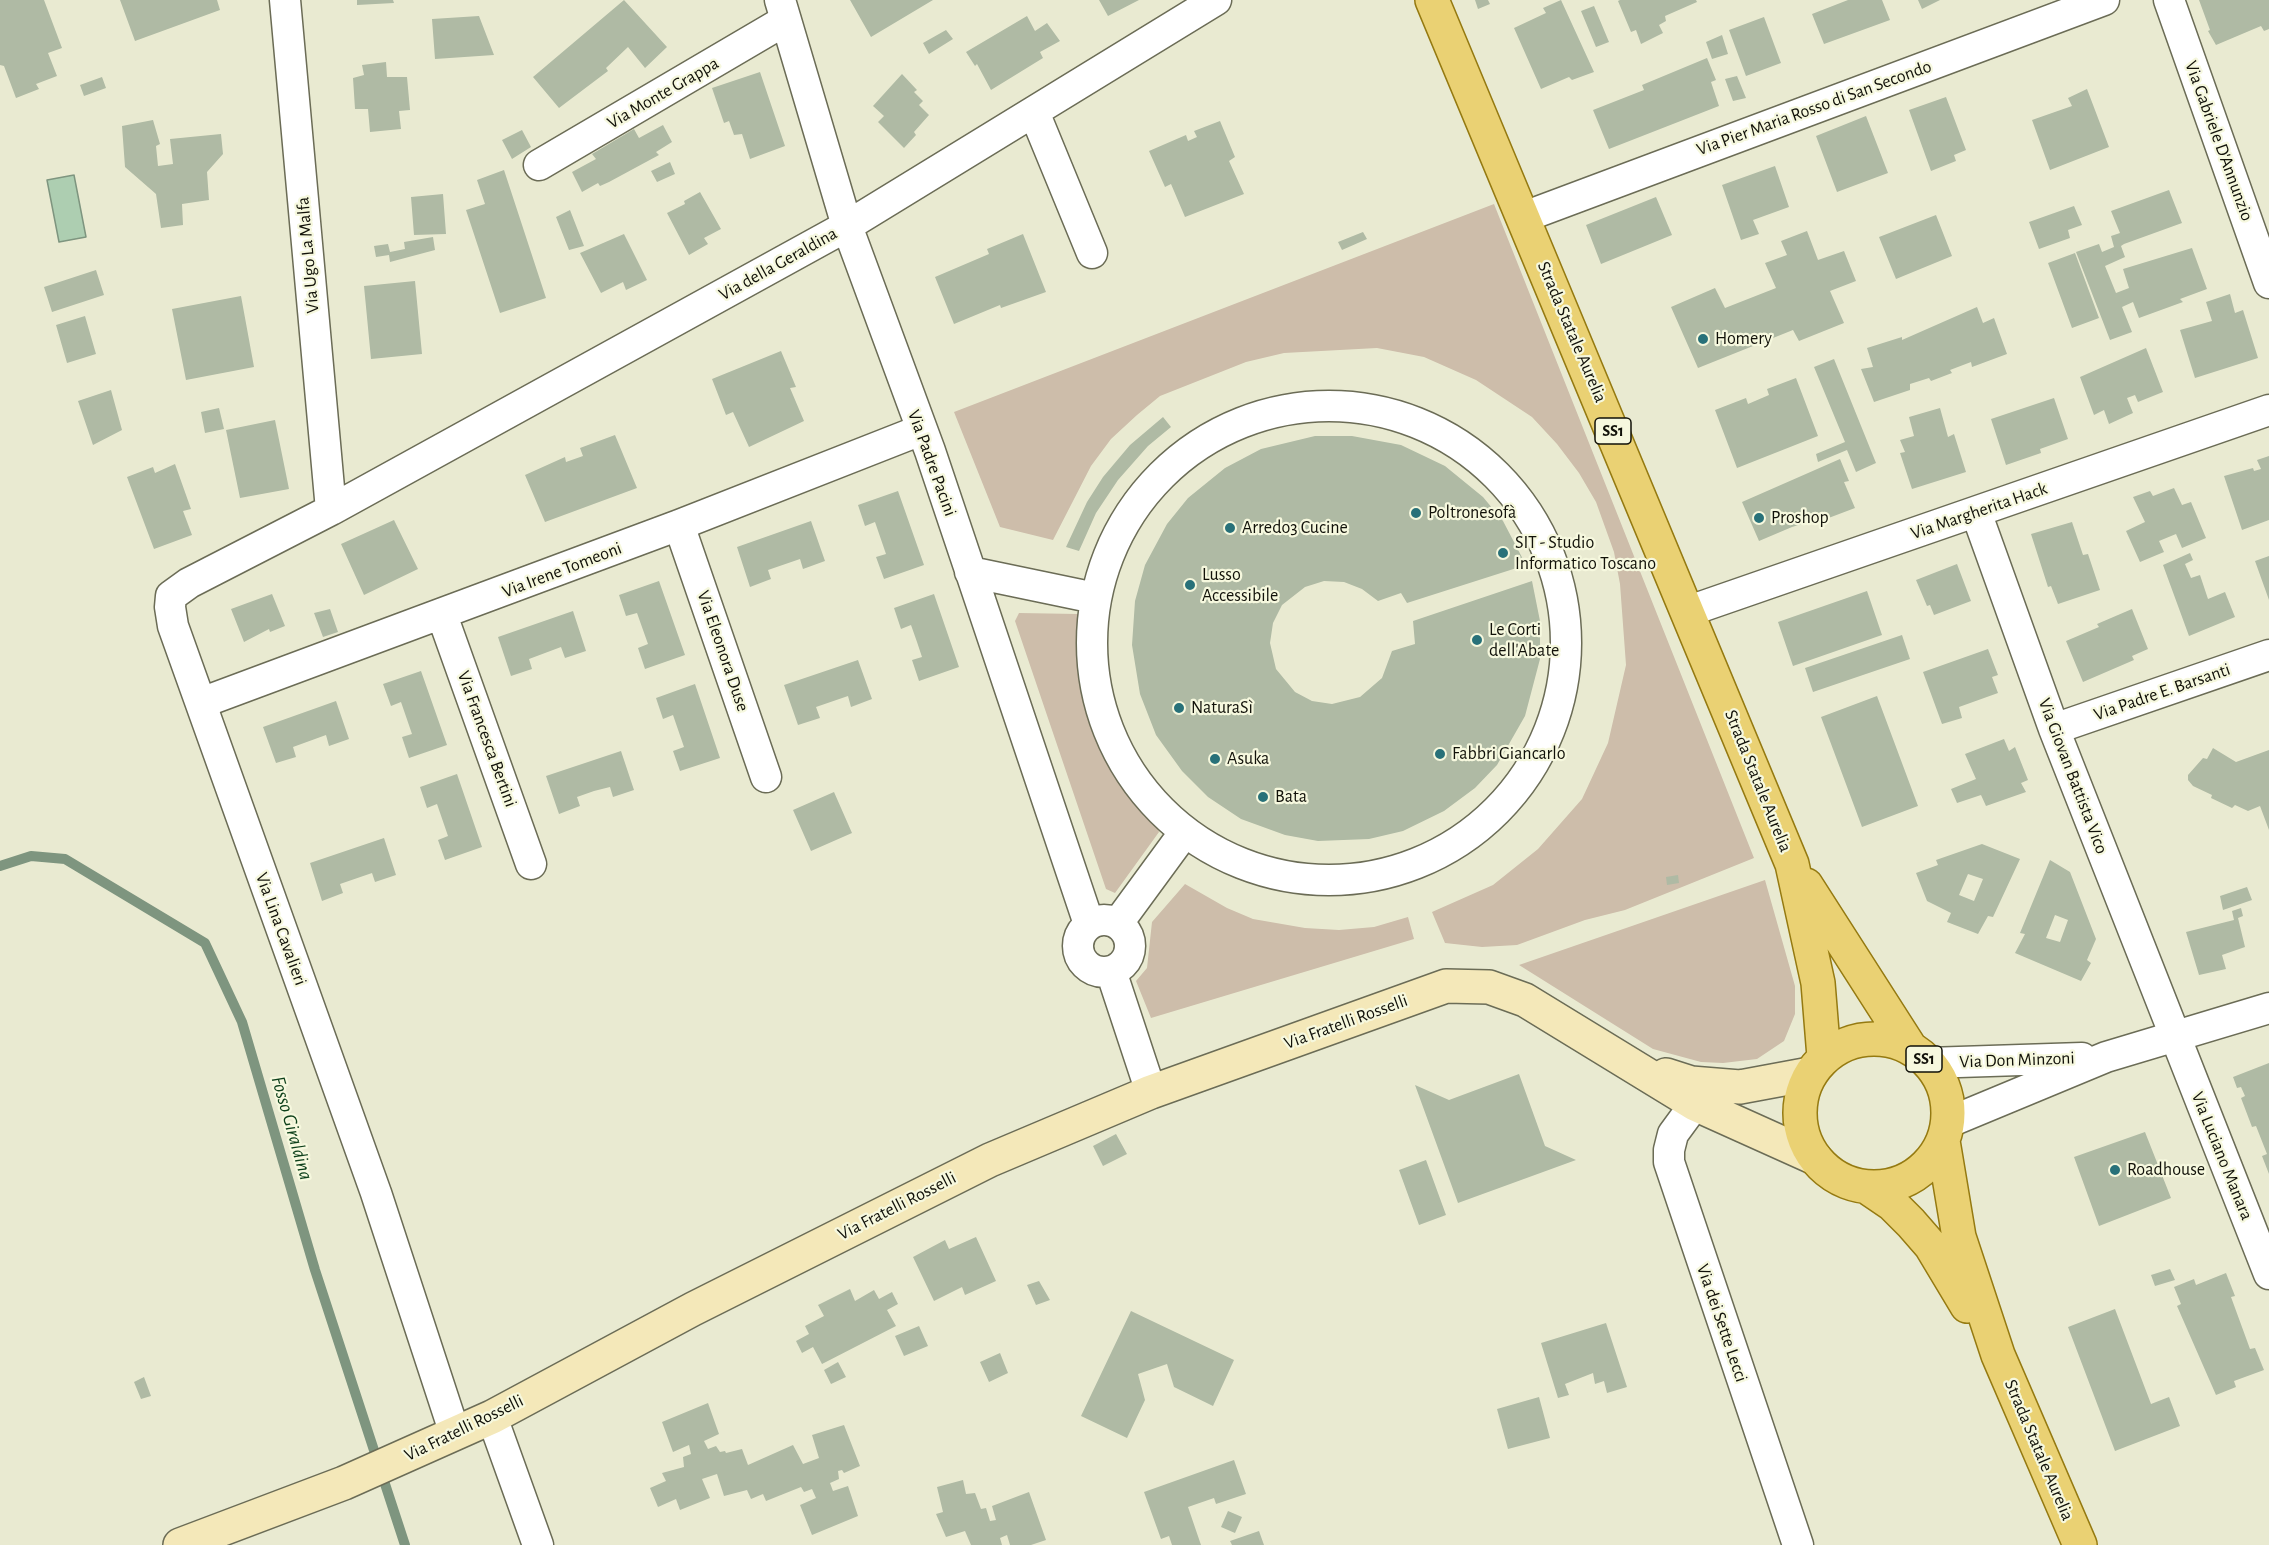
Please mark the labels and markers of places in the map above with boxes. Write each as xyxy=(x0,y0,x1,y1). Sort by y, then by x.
place label: Homery xyxy=(1715,328,1772,350)
marker: Homery xyxy=(1696,332,1710,346)
place label: Poltronesofà xyxy=(1428,502,1516,524)
marker: Poltronesofà xyxy=(1409,506,1423,520)
place label: Proshop xyxy=(1771,507,1829,529)
marker: Proshop xyxy=(1752,511,1766,525)
place label: Arredo3 Cucine xyxy=(1242,517,1348,539)
marker: Arredo3 Cucine xyxy=(1223,521,1237,535)
place label: SIT - Studio Informatico Toscano xyxy=(1515,532,1656,574)
marker: SIT - Studio Informatico Toscano xyxy=(1496,546,1510,560)
place label: Lusso Accessibile xyxy=(1202,564,1278,606)
marker: Lusso Accessibile xyxy=(1183,578,1197,592)
place label: Le Corti dell'Abate xyxy=(1489,619,1559,662)
marker: Le Corti dell'Abate xyxy=(1470,633,1484,647)
place label: NaturaSì xyxy=(1191,697,1253,719)
marker: NaturaSì xyxy=(1172,701,1186,715)
place label: Fabbri Giancarlo xyxy=(1452,743,1566,765)
marker: Fabbri Giancarlo xyxy=(1433,747,1447,761)
place label: Asuka xyxy=(1227,748,1269,770)
marker: Asuka xyxy=(1208,752,1222,766)
place label: Bata xyxy=(1275,786,1307,808)
marker: Bata xyxy=(1256,790,1270,804)
place label: Roadhouse xyxy=(2127,1159,2205,1181)
marker: Roadhouse xyxy=(2108,1163,2122,1177)

